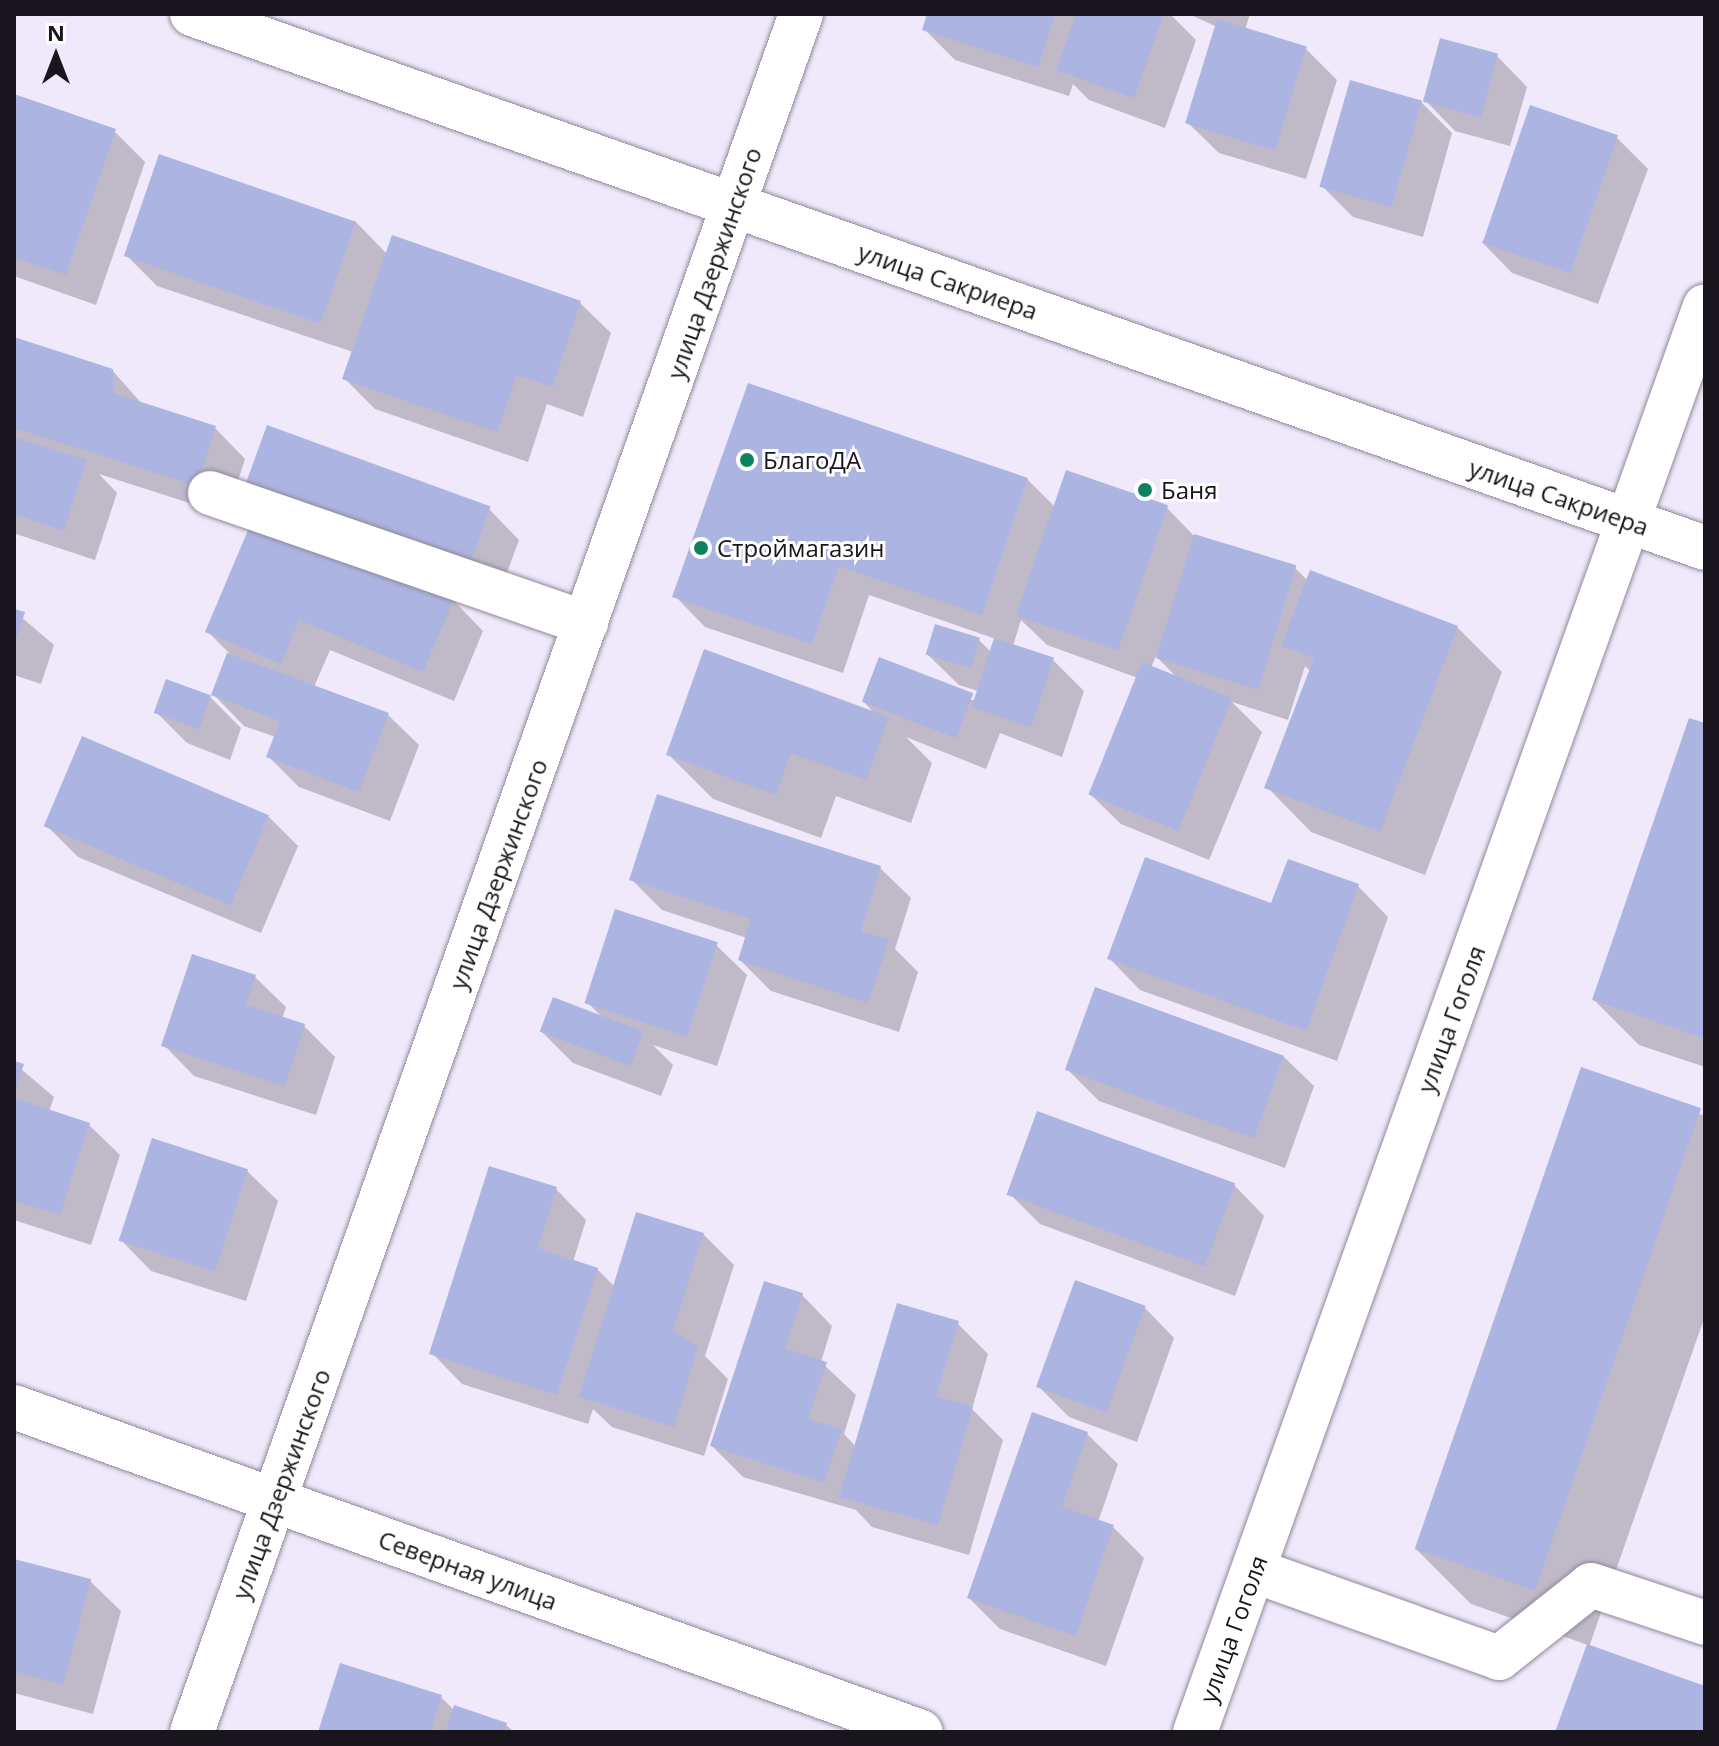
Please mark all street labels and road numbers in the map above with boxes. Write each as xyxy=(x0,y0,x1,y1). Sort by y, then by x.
street label: улица Дзержинского xyxy=(661,143,767,383)
street label: улица Сакриера xyxy=(854,237,1042,325)
street label: улица Сакриера xyxy=(1465,453,1653,541)
street label: улица Дзержинского xyxy=(443,755,553,993)
street label: улица Гоголя xyxy=(1411,942,1491,1096)
street label: улица Дзержинского xyxy=(226,1365,336,1603)
street label: Северная улица xyxy=(375,1524,561,1616)
street label: улица Гоголя xyxy=(1193,1552,1273,1706)

